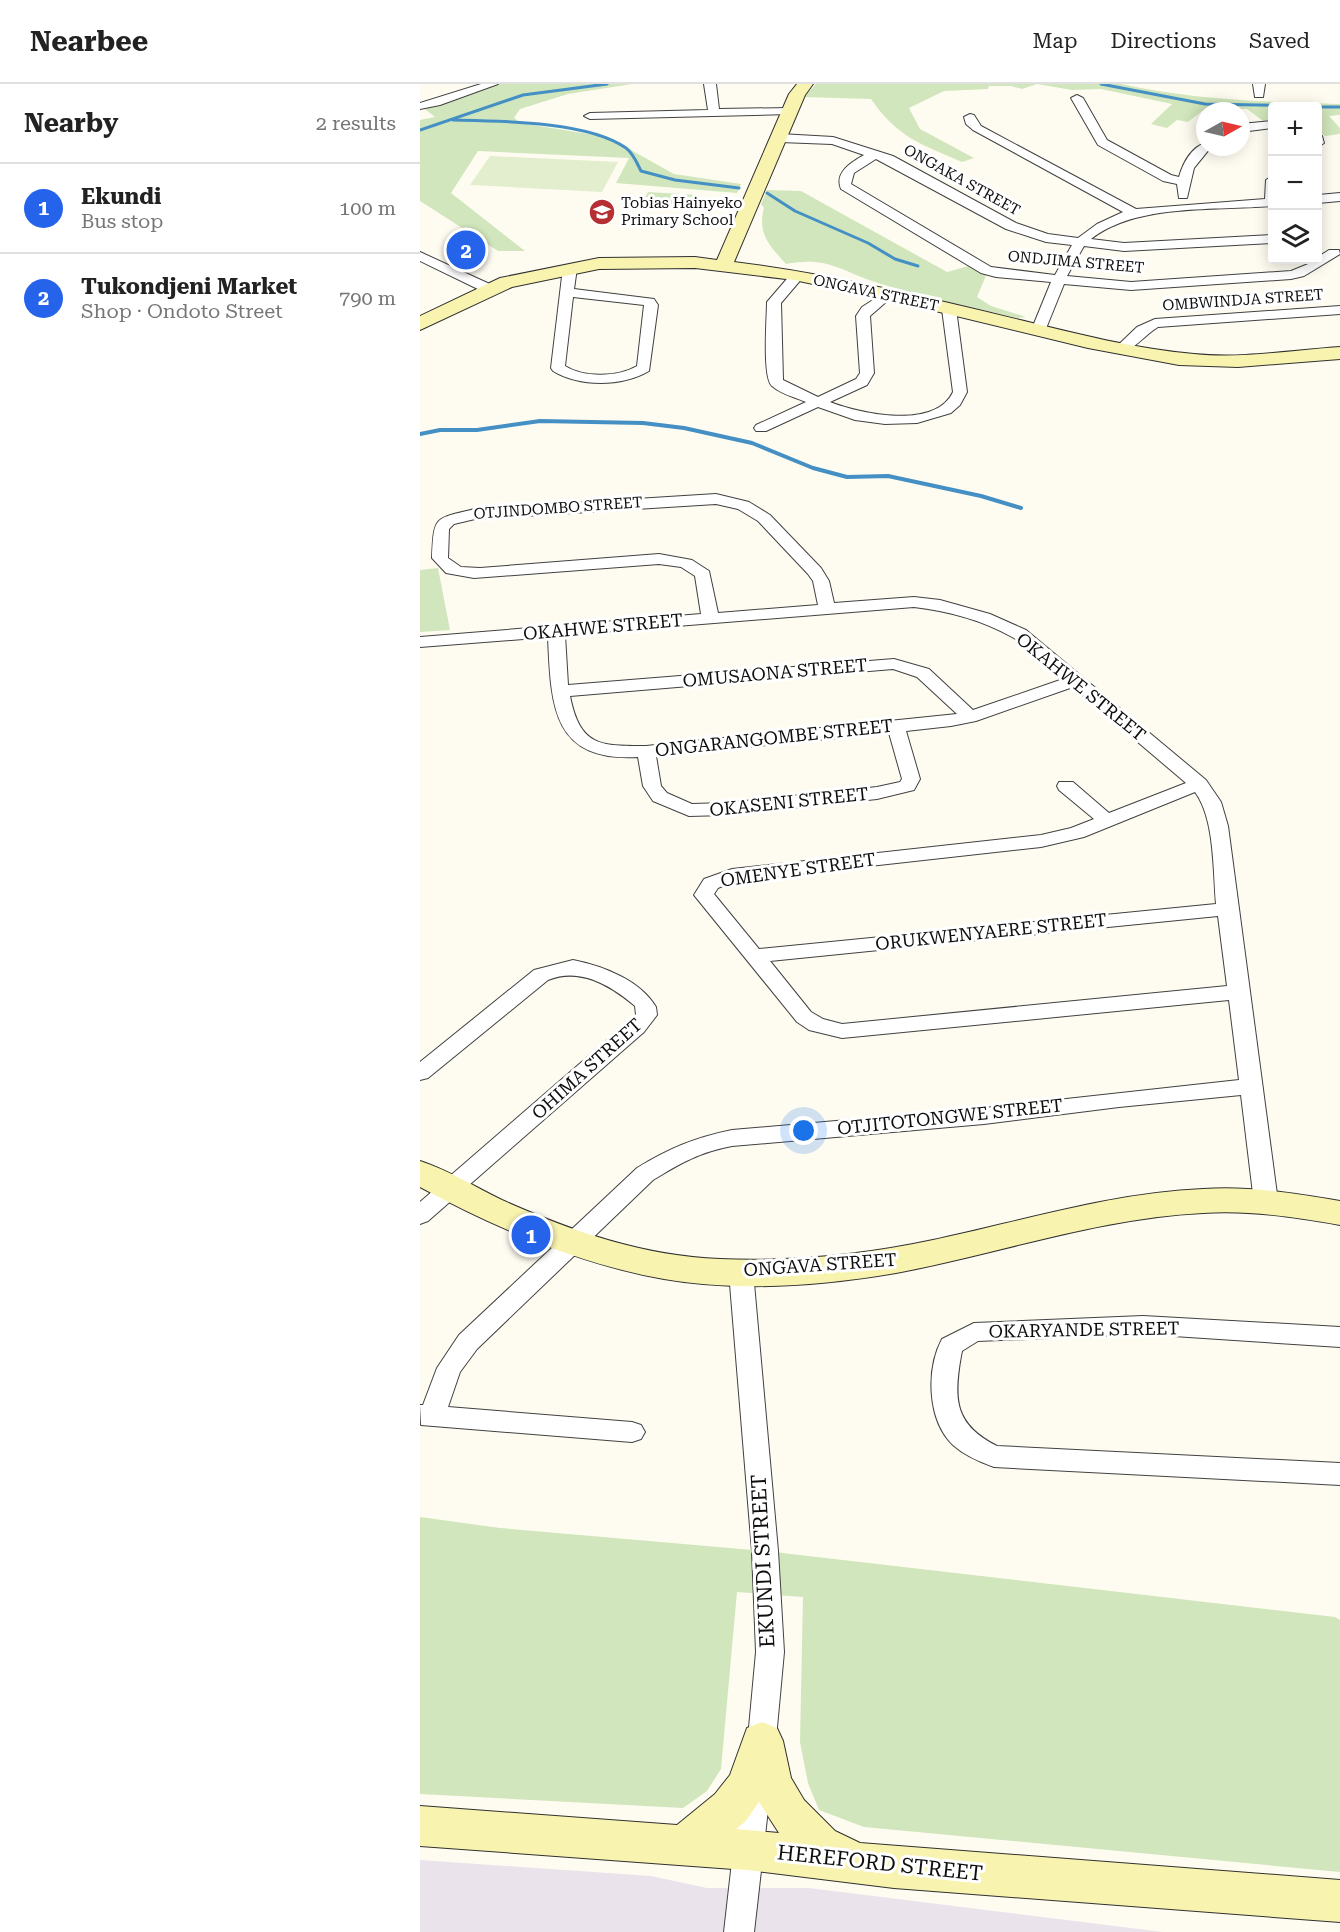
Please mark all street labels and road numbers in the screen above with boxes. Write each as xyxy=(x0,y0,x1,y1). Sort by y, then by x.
street label: ONGAKA STREET xyxy=(901,141,1023,219)
street label: ONDJIMA STREET xyxy=(1007,247,1145,277)
street label: ONGAVA STREET xyxy=(812,271,940,315)
street label: OMBWINDJA STREET xyxy=(1162,285,1324,315)
street label: OTJINDOMBO STREET xyxy=(473,493,643,523)
street label: OKAHWE STREET xyxy=(522,609,684,644)
street label: OKAHWE STREET xyxy=(1012,628,1150,745)
street label: OMUSAONA STREET xyxy=(682,654,868,691)
street label: ONGARANGOMBE STREET xyxy=(654,715,894,760)
street label: OKASENI STREET xyxy=(708,783,869,820)
street label: OMENYE STREET xyxy=(719,848,877,891)
street label: ORUKWENYAERE STREET xyxy=(874,909,1108,954)
street label: OHIMA STREET xyxy=(527,1014,646,1124)
street label: OTJITOTONGWE STREET xyxy=(836,1094,1064,1139)
street label: ONGAVA STREET xyxy=(743,1249,897,1280)
street label: OKARYANDE STREET xyxy=(988,1317,1180,1342)
street label: EKUNDI STREET xyxy=(746,1474,780,1648)
street label: HEREFORD STREET xyxy=(776,1840,984,1886)

